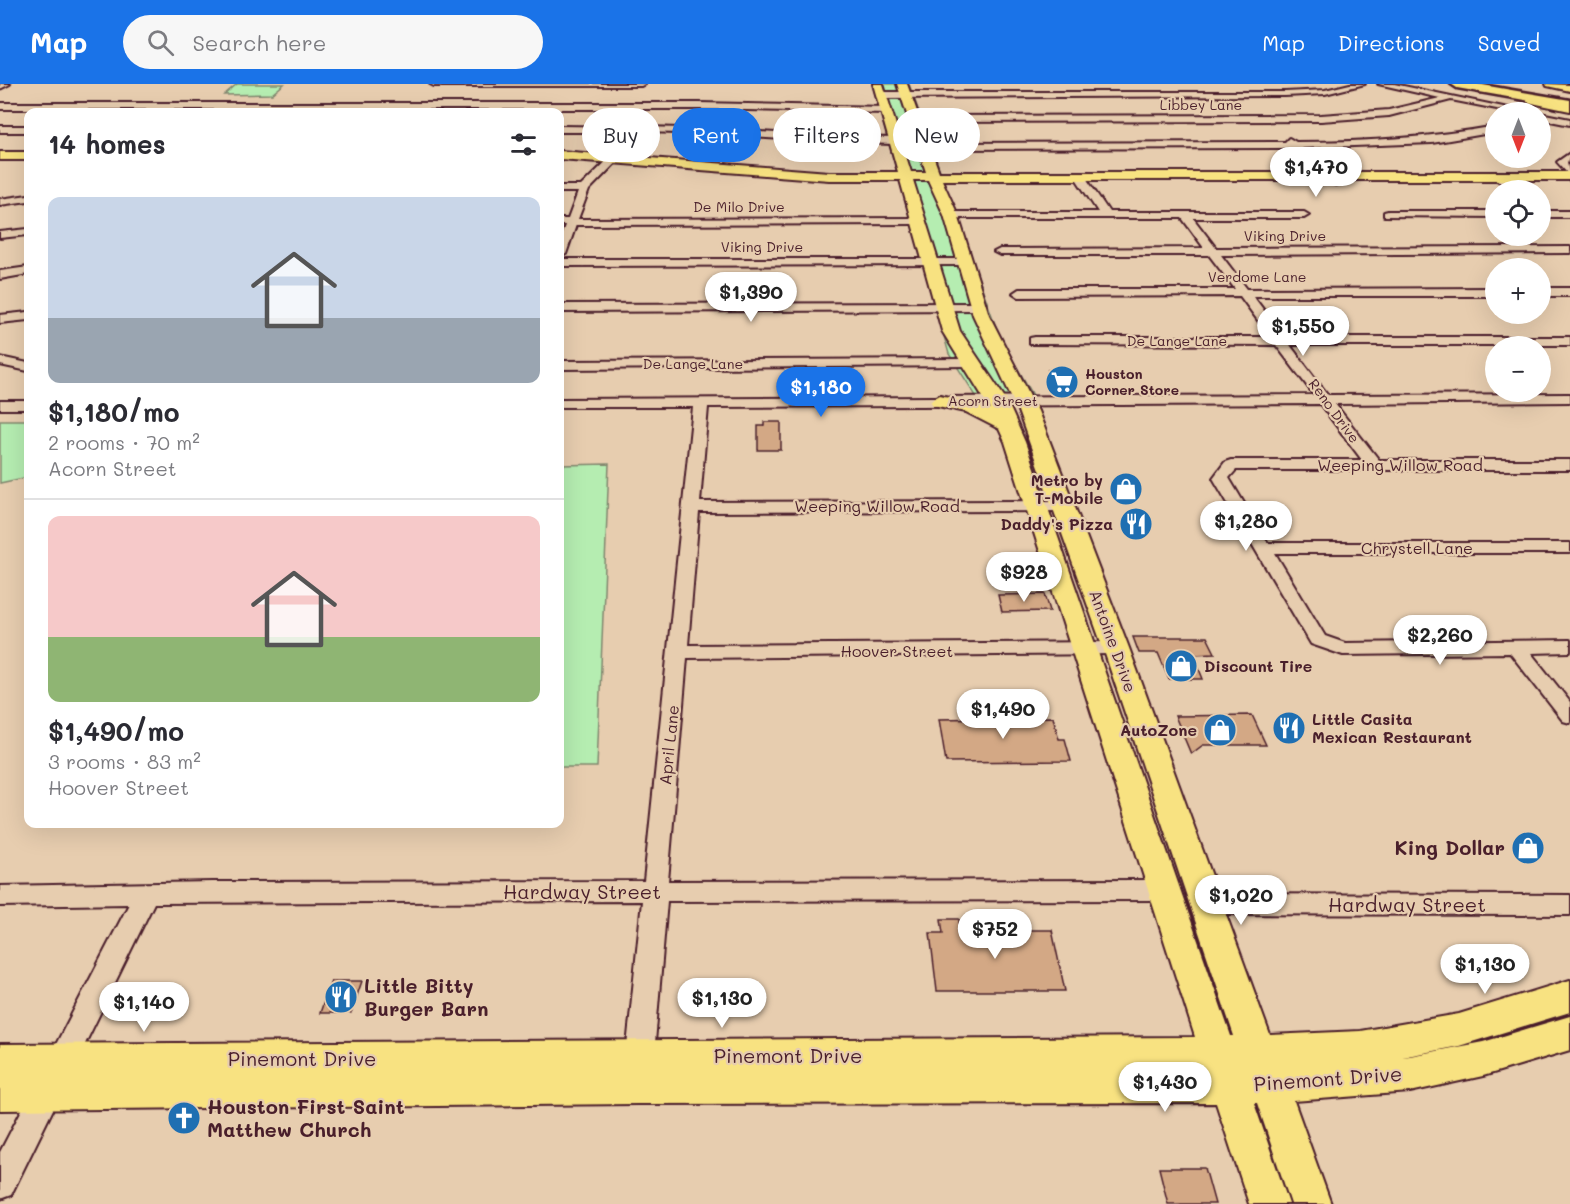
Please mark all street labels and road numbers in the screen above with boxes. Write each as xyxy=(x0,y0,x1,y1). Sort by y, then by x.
street label: Libbey Lane xyxy=(1160,95,1242,114)
street label: De Milo Drive xyxy=(693,197,785,216)
street label: Viking Drive xyxy=(1244,226,1326,245)
street label: Viking Drive xyxy=(721,237,803,256)
street label: Verdome Lane xyxy=(1208,267,1306,286)
street label: De Lange Lane xyxy=(1127,331,1227,350)
street label: De Lange Lane xyxy=(643,354,743,373)
street label: Reno Drive xyxy=(1305,375,1364,447)
street label: Acorn Street xyxy=(948,391,1038,410)
street label: Weeping Willow Road xyxy=(1317,454,1483,475)
street label: Weeping Willow Road xyxy=(794,495,960,516)
street label: Chrystell Lane xyxy=(1361,537,1473,558)
street label: Antoine Drive xyxy=(1085,587,1142,695)
street label: Hoover Street xyxy=(841,640,953,661)
street label: April Lane xyxy=(654,704,683,786)
street label: Hardway Street xyxy=(503,878,661,904)
street label: Hardway Street xyxy=(1328,891,1486,917)
street label: Pinemont Drive xyxy=(714,1042,862,1068)
street label: Pinemont Drive xyxy=(228,1045,376,1071)
street label: Pinemont Drive xyxy=(1253,1060,1403,1096)

